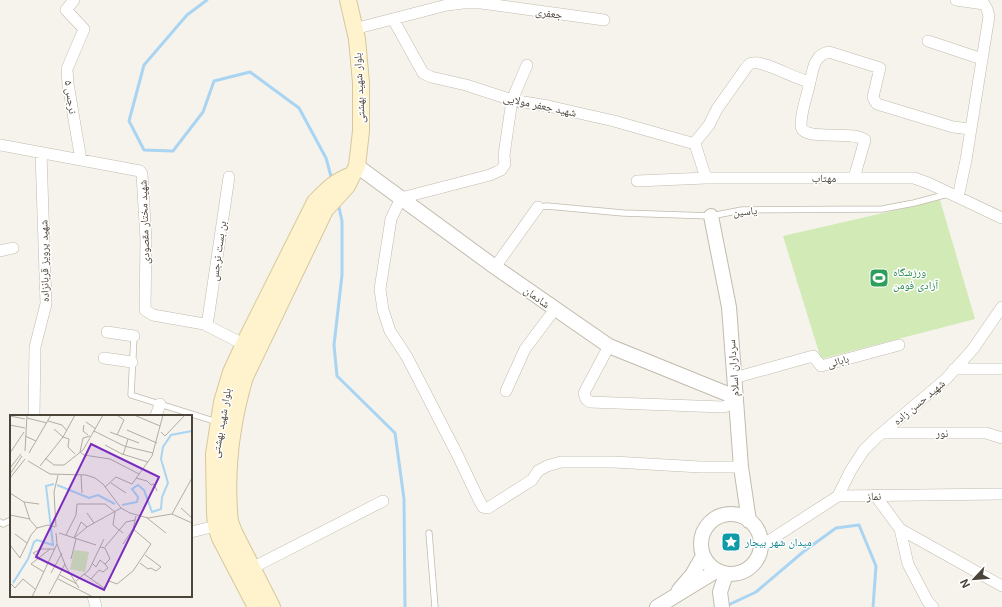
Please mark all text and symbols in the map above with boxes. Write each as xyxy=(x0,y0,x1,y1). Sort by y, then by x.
street label: جعفری xyxy=(535,4,563,22)
street label: بلوار شهید بهشتی xyxy=(350,52,368,124)
street label: نرجس ۵ xyxy=(62,79,80,115)
street label: شهید جعفر مولایی xyxy=(502,90,578,120)
street label: مهتاب xyxy=(812,171,836,185)
street label: شهید مختار مقصودی xyxy=(136,180,152,264)
street label: یاسین xyxy=(732,203,758,219)
street label: شهید پرویز قربانزاده xyxy=(36,220,52,302)
street label: بن بست نرجس xyxy=(207,220,229,282)
place label: ورزشگاه آزادی فومن xyxy=(893,265,938,292)
sports icon: ورزشگاه آزادی فومن xyxy=(868,267,890,289)
street label: شادمان xyxy=(521,283,553,311)
street label: سرداران اسلام xyxy=(724,339,742,397)
street label: بابائی xyxy=(825,351,851,371)
street label: شهید حسن زاده xyxy=(890,376,948,428)
street label: بلوار شهید بهشتی xyxy=(208,387,234,459)
inset map xyxy=(10,415,192,597)
street label: نور xyxy=(935,426,948,440)
street label: نماز xyxy=(866,489,881,503)
place icon: میدان شهر بیجار xyxy=(720,531,742,553)
place label: میدان شهر بیجار xyxy=(744,535,812,549)
north arrow xyxy=(954,559,994,599)
text: N xyxy=(957,577,973,590)

